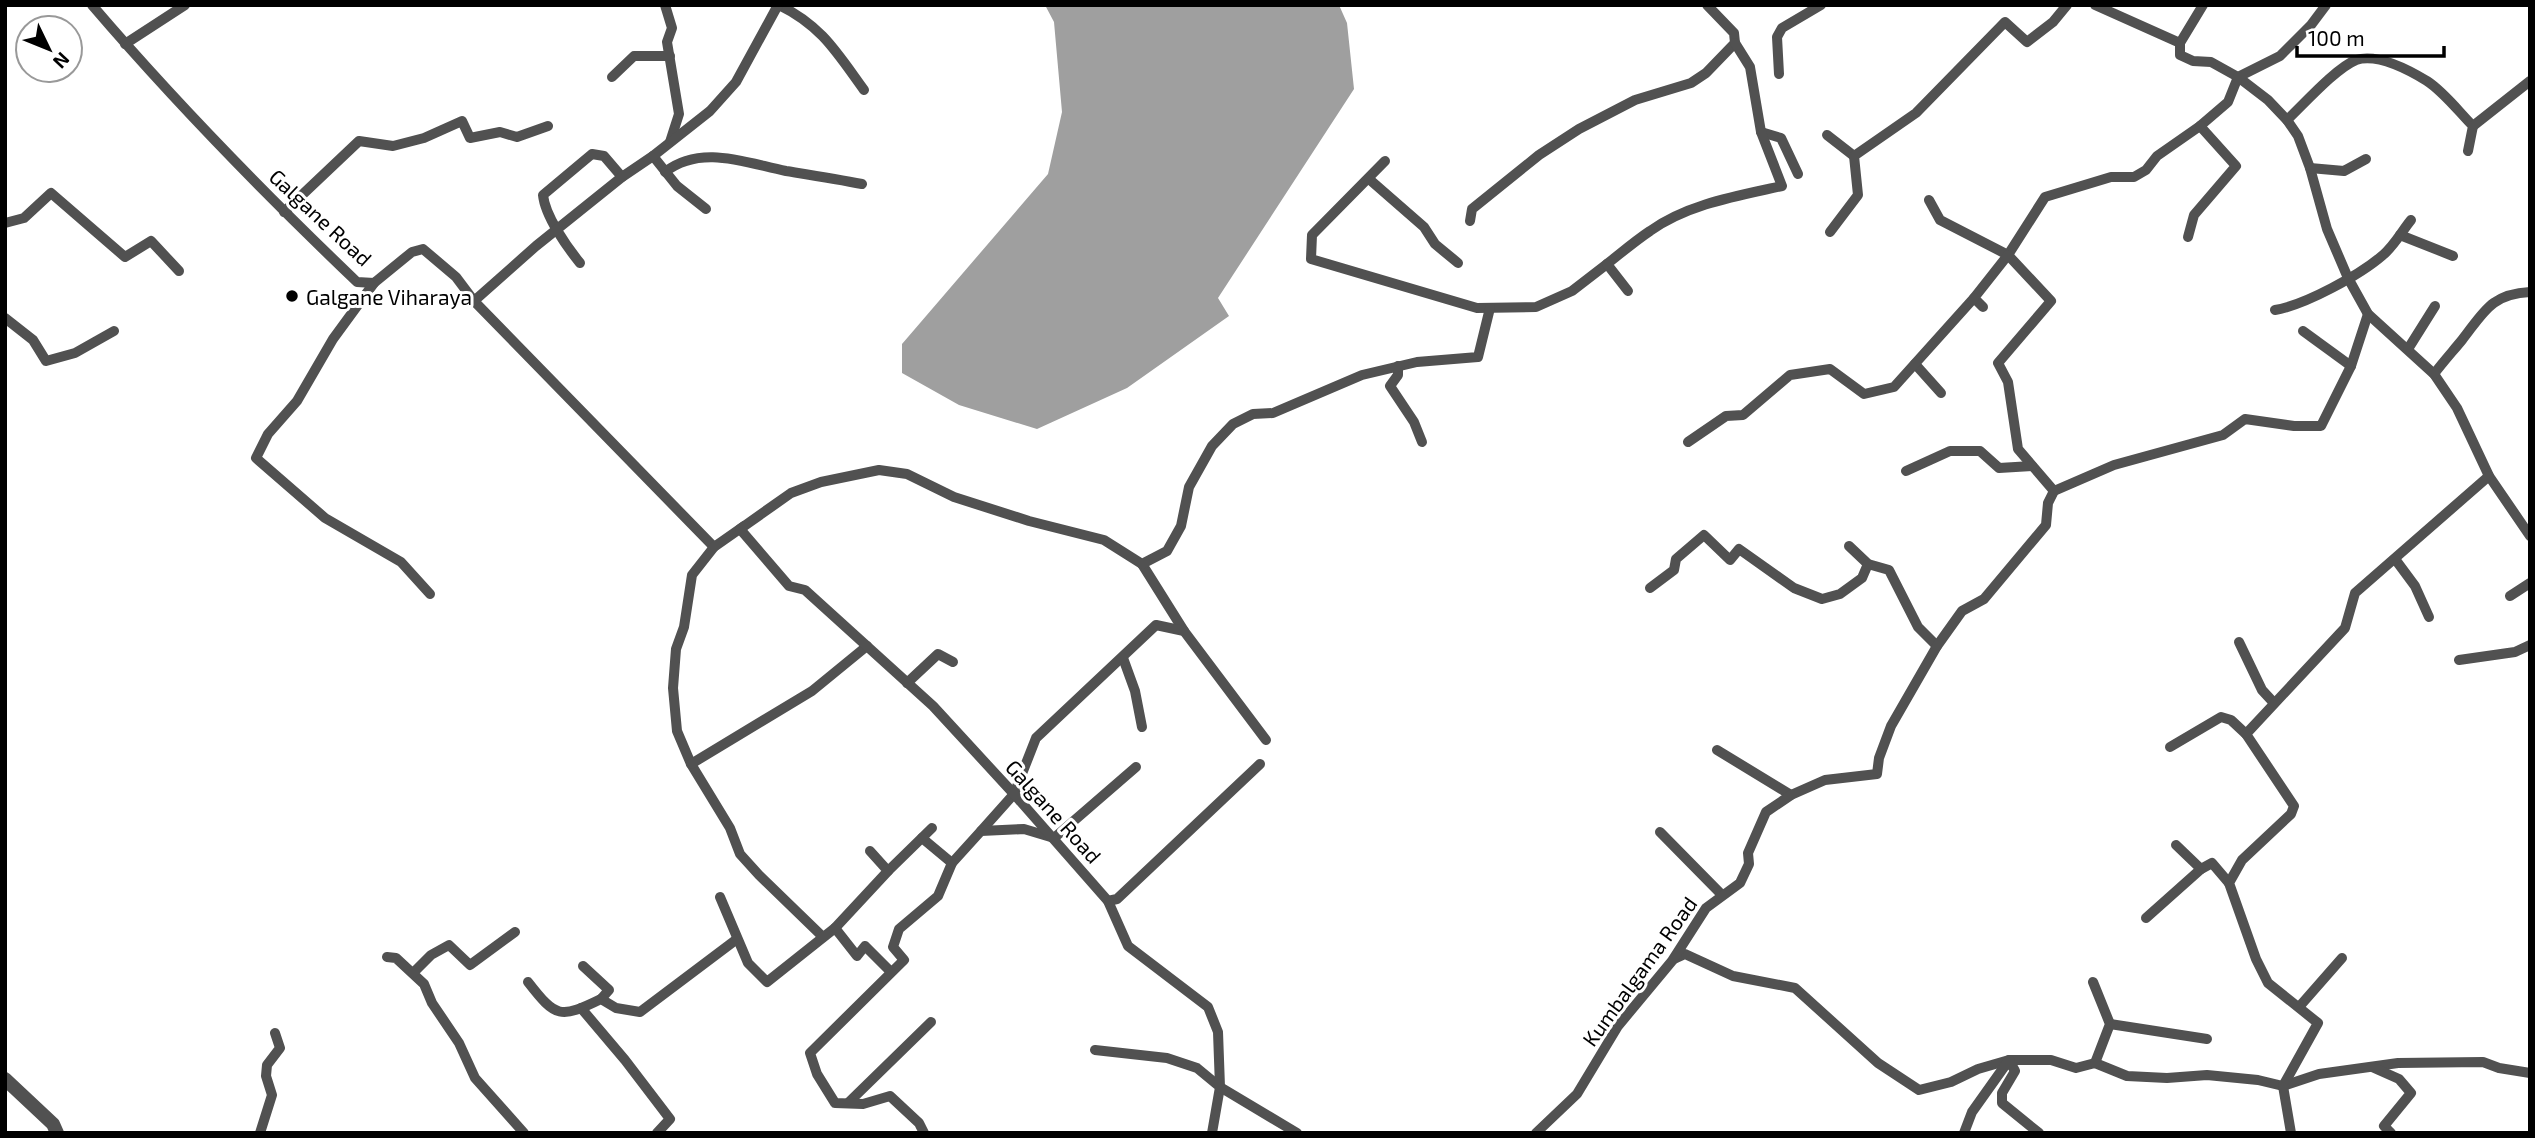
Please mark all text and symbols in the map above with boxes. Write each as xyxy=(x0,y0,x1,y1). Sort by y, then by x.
north arrow xyxy=(14,14,84,84)
scale bar xyxy=(2297,14,2444,58)
text: 100 m xyxy=(2308,25,2365,50)
text: N xyxy=(49,48,75,74)
street label: Galgane Road xyxy=(265,163,377,271)
place label: Galgane Viharaya xyxy=(306,284,472,309)
marker: Galgane Viharaya xyxy=(284,288,300,304)
street label: Galgane Road xyxy=(1001,754,1107,868)
street label: Kumbalgama Road xyxy=(1576,891,1702,1051)

